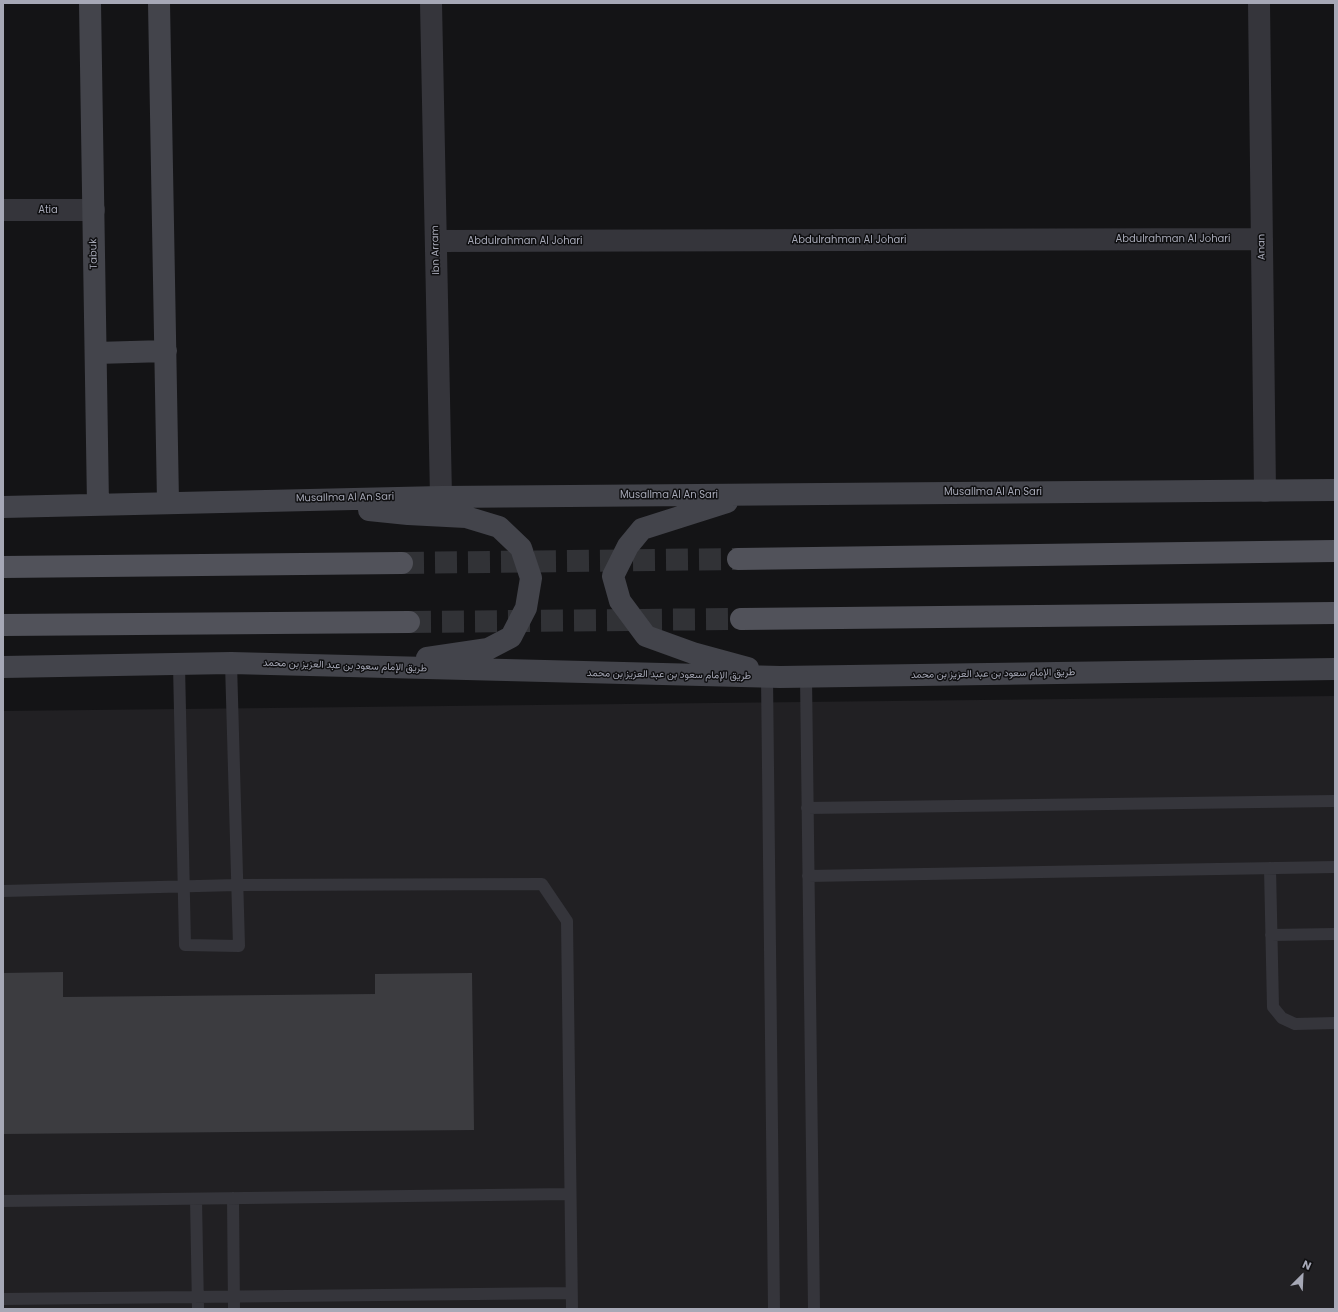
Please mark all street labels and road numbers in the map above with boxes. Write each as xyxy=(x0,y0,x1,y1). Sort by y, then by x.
street label: Atia xyxy=(38,204,58,216)
street label: Ibn Arram xyxy=(430,225,442,275)
street label: Abdulrahman Al Johari xyxy=(1115,233,1231,245)
street label: Abdulrahman Al Johari xyxy=(791,234,907,246)
street label: Anan xyxy=(1256,234,1268,260)
street label: Abdulrahman Al Johari xyxy=(467,235,583,247)
street label: Tabuk xyxy=(88,239,100,269)
street label: Musallma Al An Sari xyxy=(944,486,1042,498)
street label: Musallma Al An Sari xyxy=(620,489,718,501)
street label: Musallma Al An Sari xyxy=(296,491,394,505)
street label: طريق الإمام سعود بن عبد العزيز بن محمد xyxy=(263,657,427,675)
street label: طريق الإمام سعود بن عبد العزيز بن محمد xyxy=(911,667,1075,681)
street label: طريق الإمام سعود بن عبد العزيز بن محمد xyxy=(587,668,751,682)

